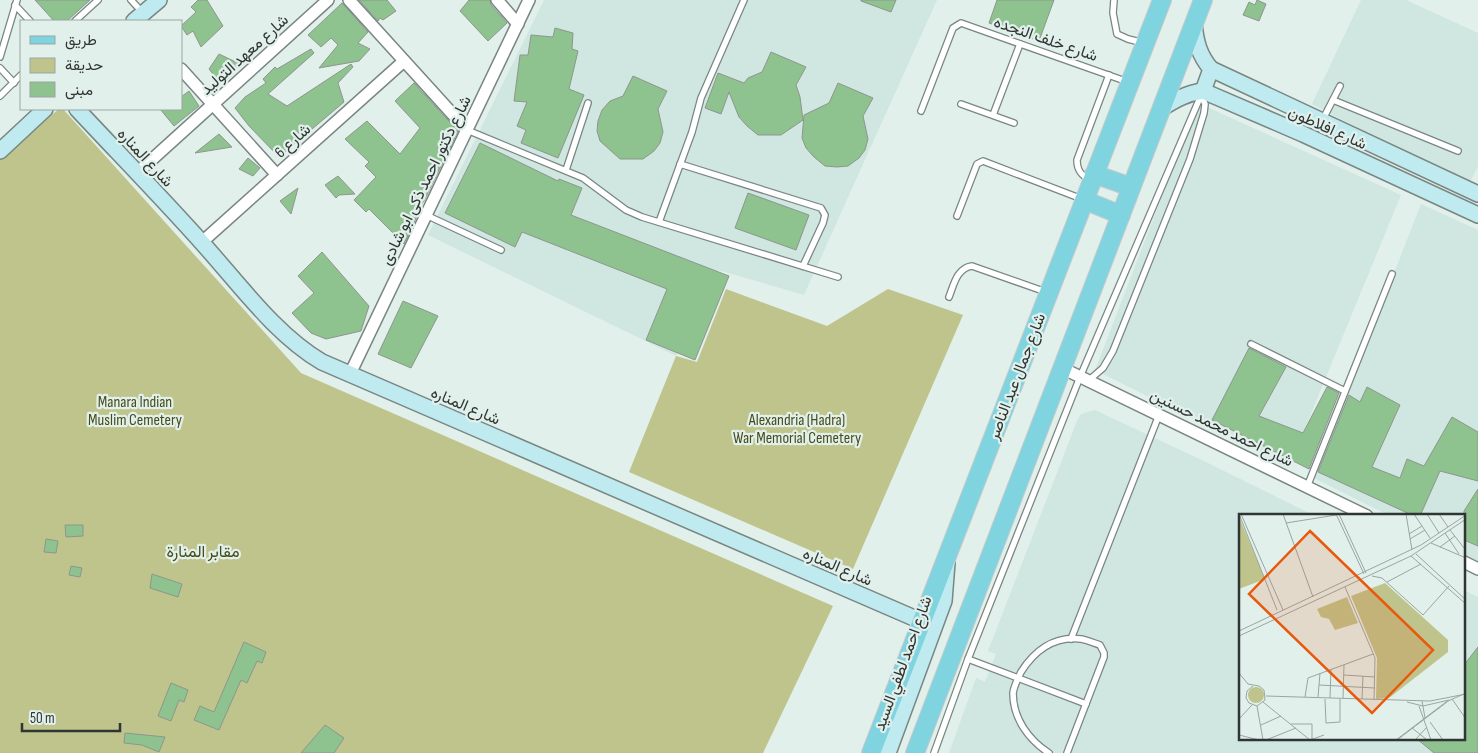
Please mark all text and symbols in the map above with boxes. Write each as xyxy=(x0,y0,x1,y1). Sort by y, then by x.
street label: شارع معهد التوليد xyxy=(197,11,293,100)
street label: شارع خلف النجده xyxy=(991,13,1100,67)
legend xyxy=(20,20,182,110)
text: طريق xyxy=(65,31,97,50)
text: حديقة xyxy=(65,56,103,75)
text: مبنى xyxy=(65,81,93,100)
street label: شارع دكتور احمد ذكى ابو شادى xyxy=(377,93,477,269)
street label: شارع افلاطون xyxy=(1285,103,1370,155)
street label: شارع 6 xyxy=(271,120,316,163)
street label: شارع المناره xyxy=(112,125,177,192)
street label: شارع جمال عبد الناصر xyxy=(984,311,1051,444)
street label: شارع المناره xyxy=(427,383,503,430)
street label: شارع احمد محمد حسنين xyxy=(1146,385,1296,472)
park label: Manara Indian Muslim Cemetery xyxy=(88,393,182,430)
park label: Alexandria (Hadra) War Memorial Cemetery xyxy=(733,411,861,448)
inset map xyxy=(1239,514,1466,740)
park label: مقابر المنارة xyxy=(167,543,239,562)
street label: شارع المناره xyxy=(799,544,875,591)
street label: شارع احمد لطفي السيد xyxy=(870,594,939,734)
scale bar xyxy=(22,700,120,732)
text: 50 m xyxy=(30,709,55,728)

